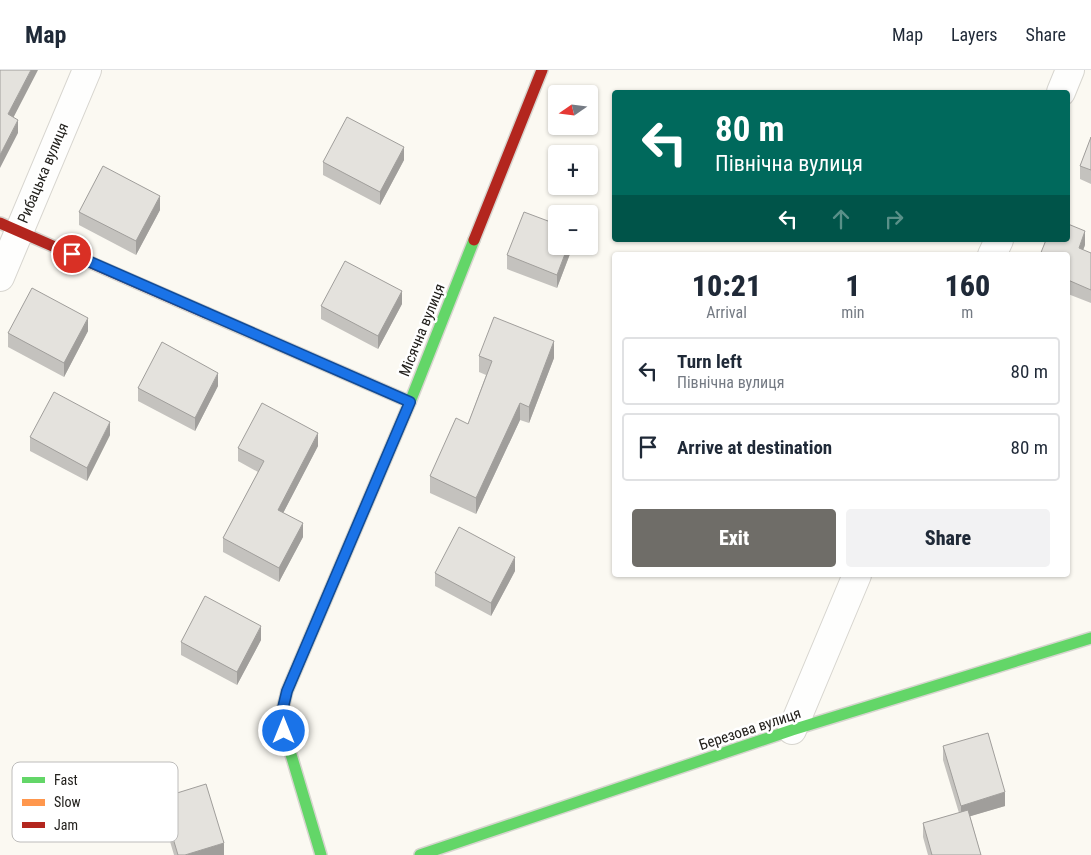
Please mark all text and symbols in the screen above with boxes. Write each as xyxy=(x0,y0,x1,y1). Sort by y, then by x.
text: Map xyxy=(25,21,66,49)
text: Map xyxy=(892,24,923,45)
text: Layers xyxy=(951,24,998,45)
text: Share xyxy=(1026,24,1066,45)
north arrow xyxy=(548,85,598,135)
map controls xyxy=(548,85,598,255)
text: 80 m xyxy=(715,109,784,150)
icon: left xyxy=(632,110,697,175)
street label: Рибацька вулиця xyxy=(14,120,72,226)
button: + xyxy=(548,145,598,195)
text: Північна вулиця xyxy=(715,151,863,176)
button: − xyxy=(548,205,598,255)
icon: left xyxy=(774,205,802,233)
icon: ahead xyxy=(827,205,855,233)
icon: right xyxy=(880,205,908,233)
pin xyxy=(51,233,93,275)
icon: arrive xyxy=(58,240,86,268)
text: 10:21 xyxy=(692,268,761,303)
text: 1 xyxy=(845,268,860,303)
text: 160 xyxy=(944,268,990,303)
street label: Місячна вулиця xyxy=(395,281,449,379)
text: Arrival xyxy=(706,303,747,322)
text: min xyxy=(841,303,865,322)
text: m xyxy=(961,303,973,322)
text: Turn left xyxy=(677,350,742,373)
icon: left xyxy=(634,357,662,385)
text: 80 m xyxy=(1011,360,1048,383)
text: Північна вулиця xyxy=(677,373,784,392)
icon: arrive xyxy=(634,433,662,461)
text: Arrive at destination xyxy=(677,436,832,459)
text: 80 m xyxy=(1011,436,1048,459)
button: Exit xyxy=(632,509,836,567)
button: Share xyxy=(846,509,1050,567)
position arrow xyxy=(257,704,309,756)
street label: Березова вулиця xyxy=(697,704,803,754)
legend xyxy=(12,762,178,842)
text: Fast xyxy=(54,772,78,788)
text: Slow xyxy=(54,794,81,810)
text: Jam xyxy=(54,817,78,833)

